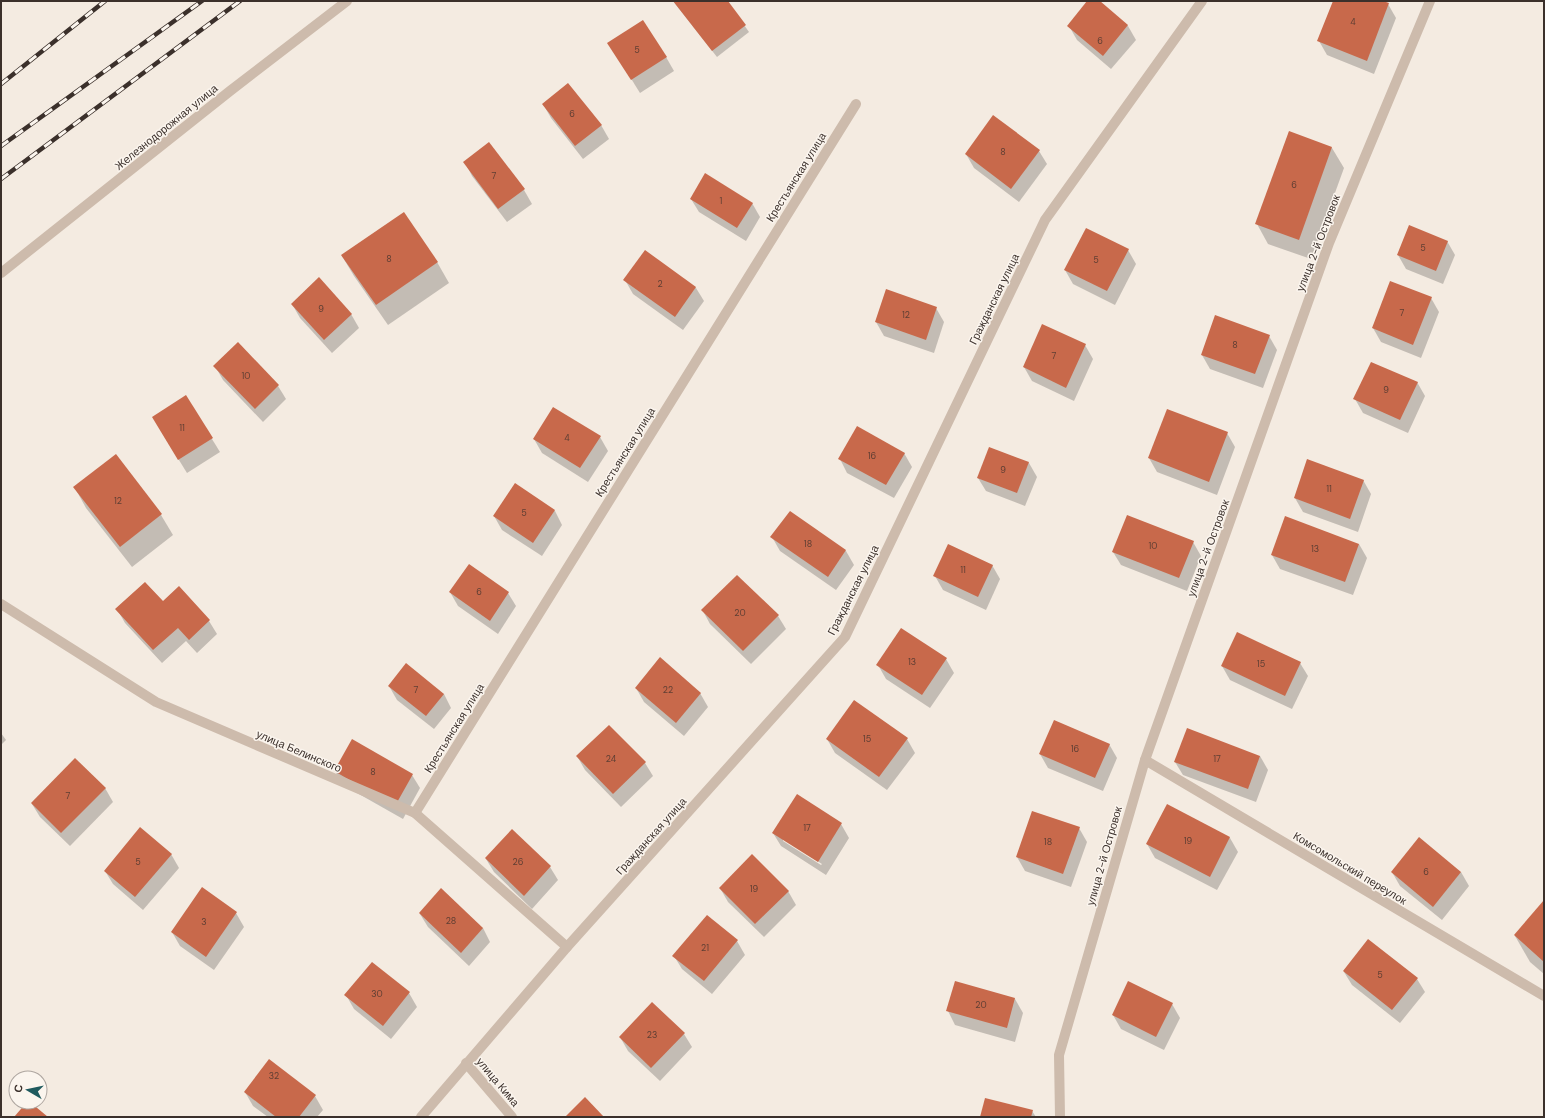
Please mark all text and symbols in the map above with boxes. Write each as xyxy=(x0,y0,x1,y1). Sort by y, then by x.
house number: 4 xyxy=(1350,16,1356,28)
house number: 6 xyxy=(1097,35,1103,47)
house number: 5 xyxy=(634,44,640,56)
street label: Железнодорожная улица xyxy=(112,81,221,173)
house number: 6 xyxy=(569,108,575,120)
street label: Крестьянская улица xyxy=(763,129,830,224)
house number: 8 xyxy=(1000,146,1006,158)
house number: 7 xyxy=(492,170,497,182)
house number: 6 xyxy=(1291,179,1297,191)
street label: улица 2-й Островок xyxy=(1293,192,1343,293)
house number: 1 xyxy=(720,195,723,207)
house number: 5 xyxy=(1420,242,1426,254)
street label: Гражданская улица xyxy=(966,250,1022,347)
house number: 8 xyxy=(386,253,392,265)
house number: 5 xyxy=(1093,254,1099,266)
house number: 2 xyxy=(657,278,663,290)
house number: 9 xyxy=(318,303,324,315)
house number: 7 xyxy=(1400,307,1405,319)
house number: 12 xyxy=(902,309,910,321)
house number: 8 xyxy=(1232,339,1238,351)
house number: 7 xyxy=(1052,350,1057,362)
house number: 10 xyxy=(242,370,250,382)
house number: 9 xyxy=(1383,384,1389,396)
street label: Крестьянская улица xyxy=(592,404,659,499)
house number: 11 xyxy=(179,422,185,434)
house number: 4 xyxy=(564,432,570,444)
house number: 16 xyxy=(868,450,877,462)
house number: 9 xyxy=(1000,464,1006,476)
house number: 11 xyxy=(1326,483,1332,495)
house number: 12 xyxy=(114,495,122,507)
street label: улица 2-й Островок xyxy=(1184,497,1232,599)
house number: 5 xyxy=(521,507,527,519)
house number: 18 xyxy=(804,538,812,550)
house number: 10 xyxy=(1149,540,1157,552)
street label: Гражданская улица xyxy=(824,542,882,637)
house number: 13 xyxy=(1311,543,1319,555)
house number: 11 xyxy=(960,564,966,576)
house number: 6 xyxy=(476,586,482,598)
house number: 20 xyxy=(734,607,746,619)
house number: 13 xyxy=(908,656,916,668)
house number: 15 xyxy=(1257,658,1265,670)
street label: Крестьянская улица xyxy=(421,680,488,775)
house number: 7 xyxy=(414,684,419,696)
house number: 22 xyxy=(663,684,673,696)
street label: улица Белинского xyxy=(254,727,344,775)
house number: 15 xyxy=(863,733,871,745)
house number: 16 xyxy=(1071,743,1080,755)
house number: 24 xyxy=(606,753,617,765)
house number: 17 xyxy=(1213,753,1221,765)
house number: 8 xyxy=(370,766,376,778)
house number: 7 xyxy=(66,790,71,802)
street label: Гражданская улица xyxy=(613,794,690,878)
street label: улица 2-й Островок xyxy=(1083,805,1125,907)
house number: 17 xyxy=(803,822,811,834)
street label: Комсомольский переулок xyxy=(1291,829,1409,908)
house number: 19 xyxy=(1184,835,1193,847)
house number: 18 xyxy=(1044,836,1052,848)
house number: 5 xyxy=(135,856,141,868)
house number: 26 xyxy=(513,856,524,868)
house number: 6 xyxy=(1423,866,1429,878)
house number: 19 xyxy=(750,883,759,895)
house number: 28 xyxy=(446,915,456,927)
house number: 3 xyxy=(201,916,207,928)
house number: 21 xyxy=(701,942,709,954)
house number: 5 xyxy=(1377,969,1383,981)
house number: 30 xyxy=(371,988,383,1000)
house number: 20 xyxy=(975,999,987,1011)
house number: 23 xyxy=(647,1029,657,1041)
street label: улица Кима xyxy=(474,1055,523,1110)
north arrow xyxy=(8,1070,48,1110)
house number: 32 xyxy=(269,1070,279,1082)
text: С xyxy=(11,1083,26,1093)

